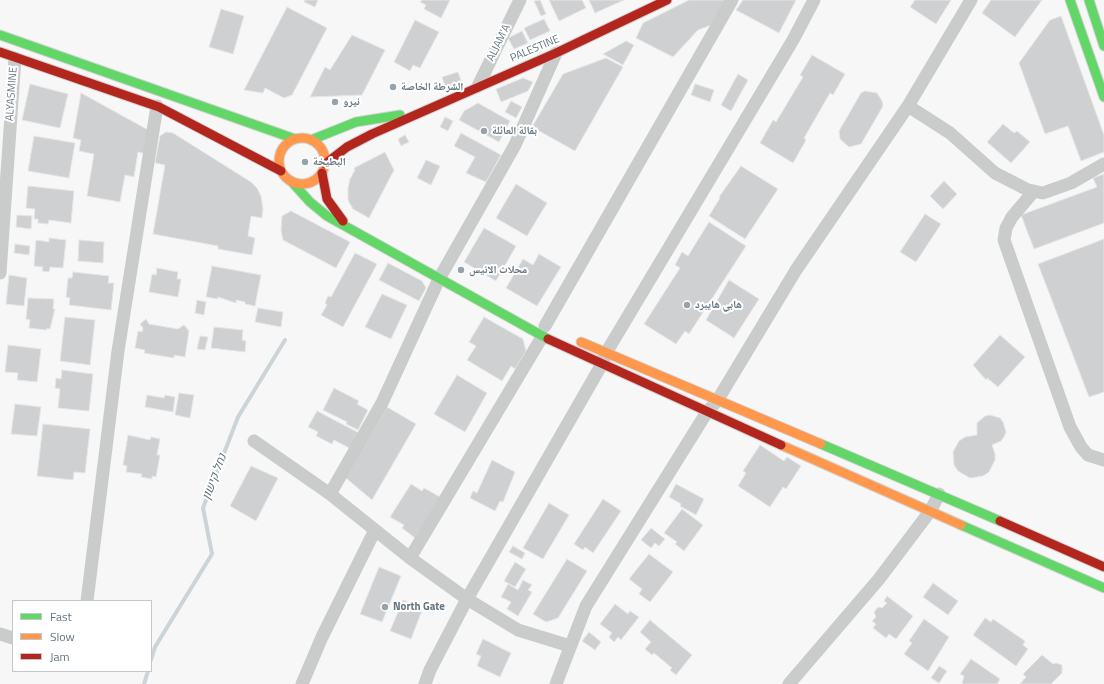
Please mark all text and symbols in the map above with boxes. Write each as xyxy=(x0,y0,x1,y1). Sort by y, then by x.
street label: ALJAM'A xyxy=(484,23,514,63)
street label: PALESTINE xyxy=(508,33,562,65)
street label: ALYASMINE xyxy=(4,67,20,121)
place label: الشرطة الخاصة xyxy=(401,80,463,94)
marker: الشرطة الخاصة xyxy=(388,82,398,92)
place label: نيرو xyxy=(343,95,360,109)
marker: نيرو xyxy=(330,97,340,107)
place label: بقالة العائلة xyxy=(492,124,537,138)
marker: بقالة العائلة xyxy=(479,126,489,136)
place label: البطيخة xyxy=(313,155,346,169)
marker: البطيخة xyxy=(300,157,310,167)
place label: محلات الانيس xyxy=(469,263,527,277)
marker: محلات الانيس xyxy=(456,265,466,275)
place label: هابي هايبرد xyxy=(695,298,742,312)
marker: هابي هايبرد xyxy=(682,300,692,310)
water label: נחל קישון xyxy=(200,452,230,502)
legend xyxy=(12,600,152,672)
place label: North Gate xyxy=(393,600,445,614)
marker: North Gate xyxy=(380,602,390,612)
text: Fast xyxy=(50,607,72,626)
text: Slow xyxy=(50,627,75,646)
text: Jam xyxy=(50,647,70,666)

